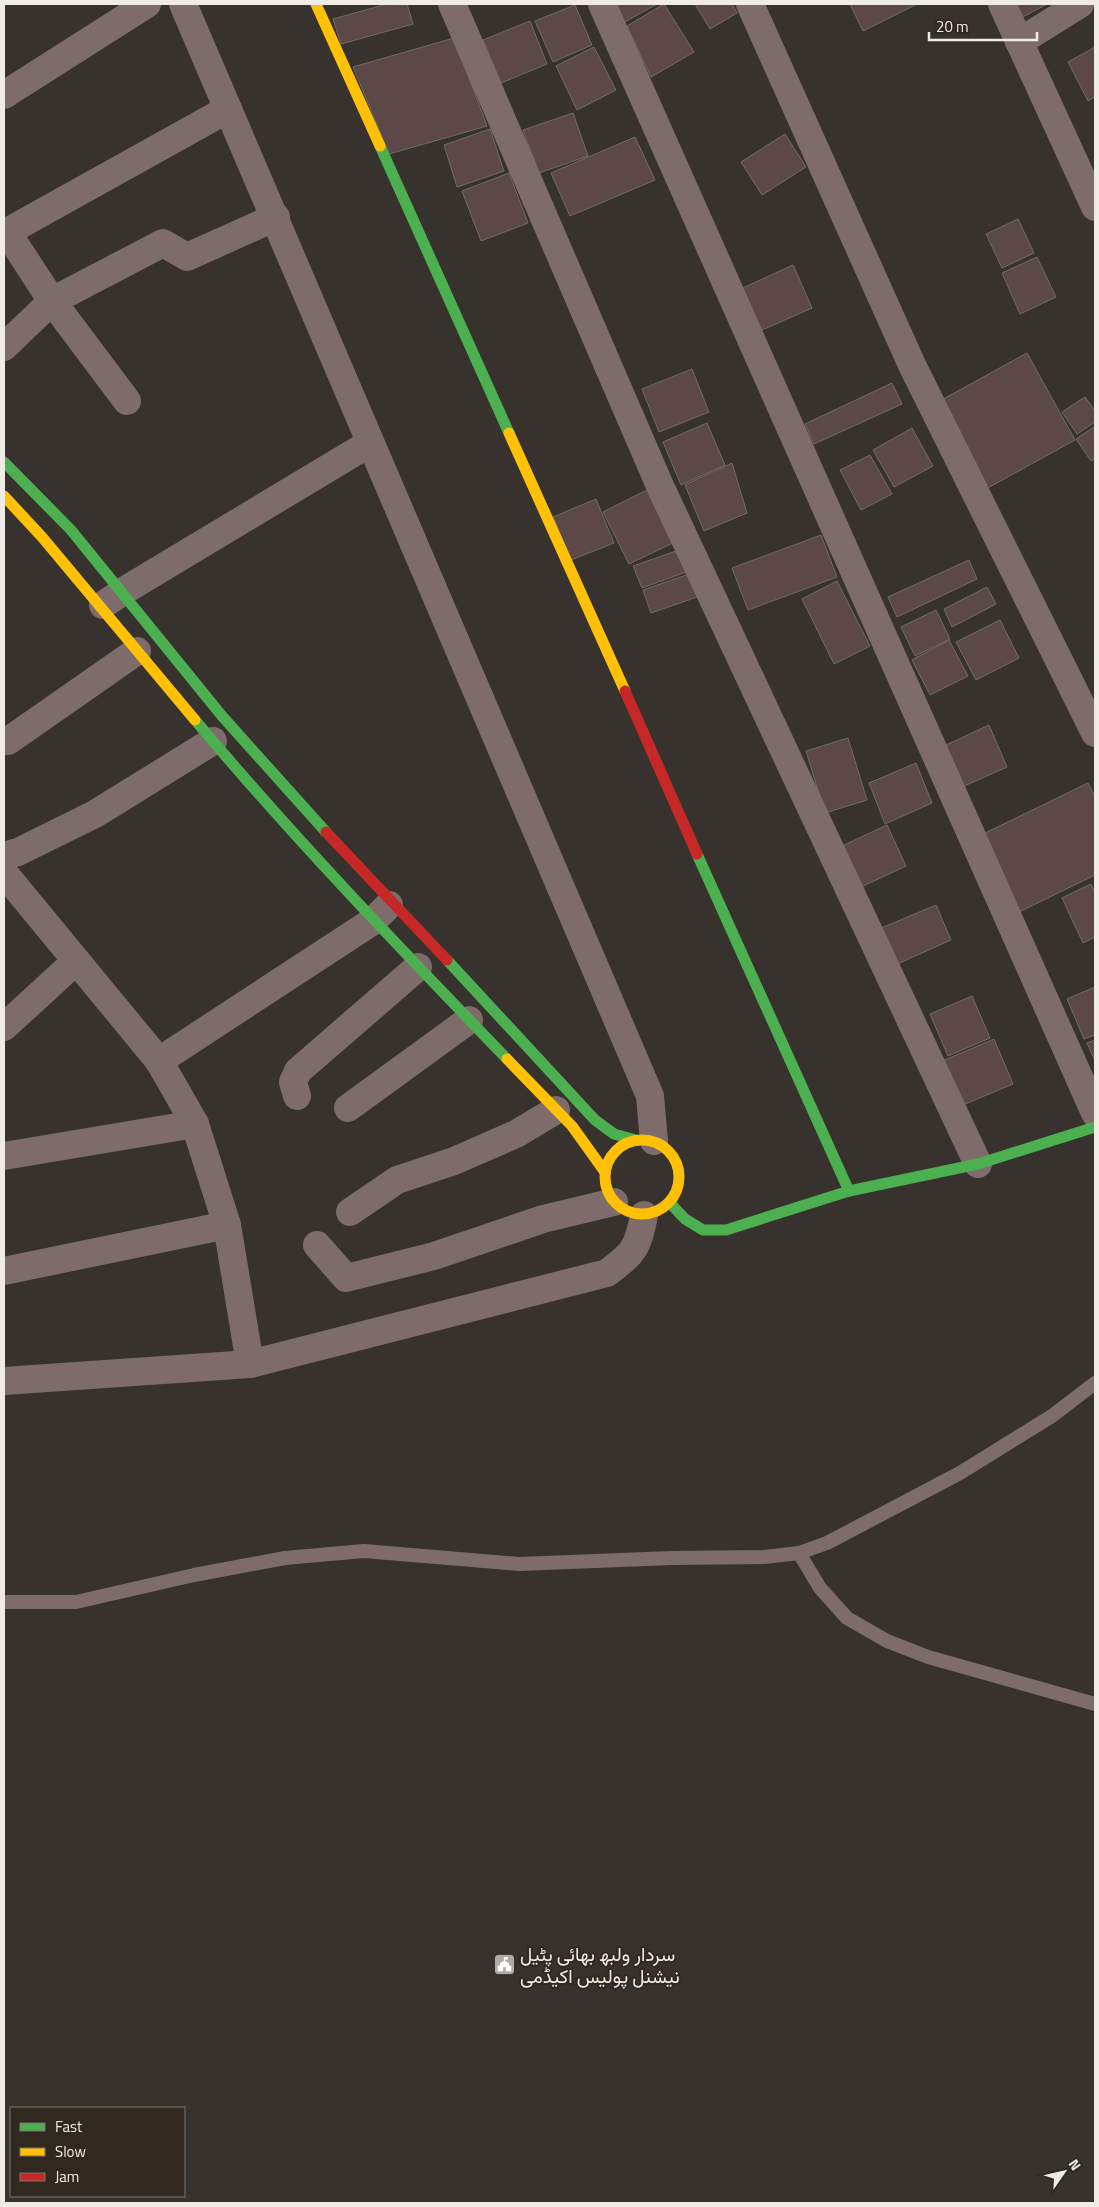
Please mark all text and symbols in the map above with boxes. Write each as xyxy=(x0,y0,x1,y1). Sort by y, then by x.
scale bar xyxy=(929,10,1036,42)
text: 20 m xyxy=(936,15,969,38)
place label: سردار ولبھ بھائی پٹیل نیشنل پولیس اکیڈمی xyxy=(520,1939,680,1990)
public building icon: سردار ولبھ بھائی پٹیل نیشنل پولیس اکیڈمی xyxy=(492,1952,516,1976)
legend xyxy=(10,2107,185,2197)
text: Fast xyxy=(55,2115,83,2138)
text: Slow xyxy=(55,2140,86,2163)
north arrow xyxy=(1039,2147,1089,2197)
text: N xyxy=(1064,2155,1087,2174)
text: Jam xyxy=(55,2165,79,2188)

